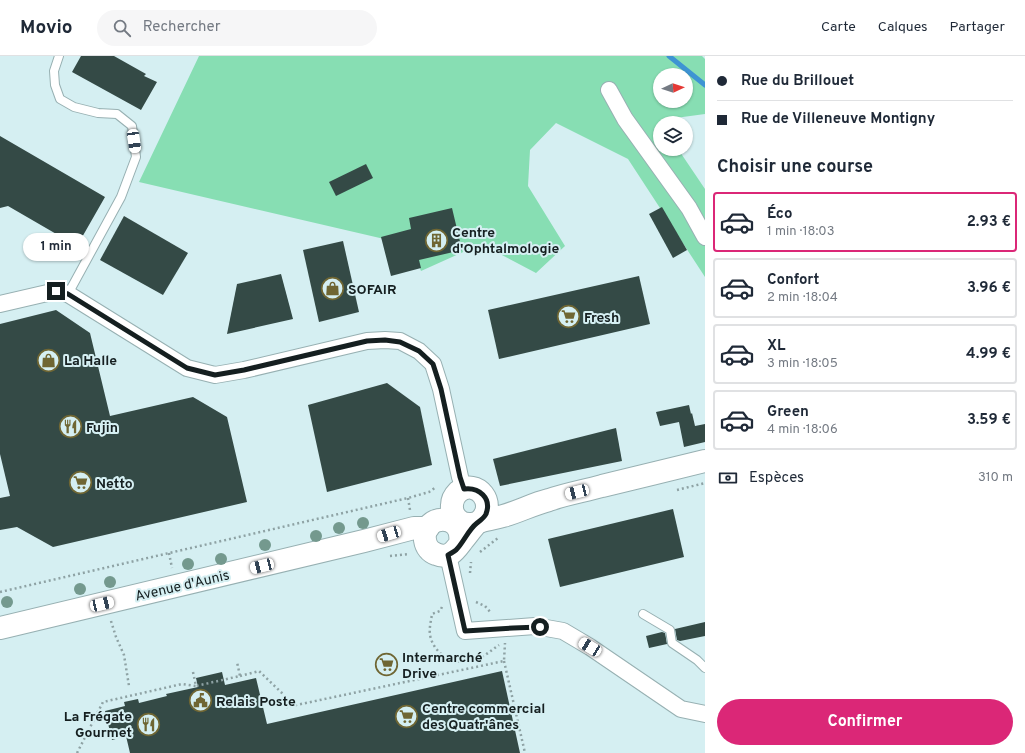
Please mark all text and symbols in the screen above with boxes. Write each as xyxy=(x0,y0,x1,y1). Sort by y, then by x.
search box xyxy=(97,10,377,46)
text: Movio xyxy=(20,16,73,40)
icon: search xyxy=(111,17,133,39)
text: Rechercher xyxy=(143,18,221,37)
text: Carte xyxy=(821,19,856,36)
text: Calques xyxy=(878,19,928,36)
text: Partager xyxy=(950,19,1005,36)
north arrow xyxy=(653,68,693,108)
map controls xyxy=(653,68,693,156)
text: Rue du Brillouet xyxy=(741,72,854,91)
text: Rue de Villeneuve Montigny xyxy=(741,110,935,129)
button: layers xyxy=(653,116,693,156)
car xyxy=(126,128,142,154)
text: Choisir une course xyxy=(717,156,873,179)
icon: car xyxy=(719,204,755,240)
text: Éco xyxy=(767,205,792,224)
text: 2.93 € xyxy=(967,213,1011,232)
text: 1 min · 18:03 xyxy=(767,224,835,240)
place label: Centre d'Ophtalmologie xyxy=(452,225,559,258)
building icon: Centre d'Ophtalmologie xyxy=(424,227,450,253)
callout: 1 min xyxy=(23,233,89,261)
text: 1 min xyxy=(40,239,72,255)
icon: car xyxy=(719,270,755,306)
text: Confort xyxy=(767,271,819,290)
shop icon: SOFAIR xyxy=(320,276,346,302)
text: 3.96 € xyxy=(967,279,1011,298)
route end xyxy=(47,282,65,300)
place label: SOFAIR xyxy=(348,282,397,299)
text: 2 min · 18:04 xyxy=(767,290,838,306)
supermarket icon: Fresh xyxy=(556,304,582,330)
place label: Fresh xyxy=(584,310,619,327)
icon: car xyxy=(719,336,755,372)
text: XL xyxy=(767,337,785,356)
text: 4.99 € xyxy=(966,345,1011,364)
shop icon: La Halle xyxy=(35,347,61,373)
place label: La Halle xyxy=(64,353,117,370)
text: 3 min · 18:05 xyxy=(767,356,838,372)
icon: car xyxy=(719,402,755,438)
text: Green xyxy=(767,403,809,422)
text: 3.59 € xyxy=(967,411,1011,430)
restaurant icon: Fujin xyxy=(57,414,83,440)
place label: Fujin xyxy=(86,420,118,437)
text: 4 min · 18:06 xyxy=(767,422,838,438)
icon: cash xyxy=(717,467,739,489)
text: Espèces xyxy=(749,469,804,488)
supermarket icon: Netto xyxy=(67,470,93,496)
text: 310 m xyxy=(978,470,1013,486)
place label: Netto xyxy=(96,476,133,493)
car xyxy=(564,483,590,501)
car xyxy=(376,525,402,543)
car xyxy=(249,557,275,575)
street label: Avenue d'Aunis xyxy=(133,567,231,606)
car xyxy=(89,595,115,613)
route start xyxy=(531,618,549,636)
car xyxy=(577,636,603,658)
place label: Intermarché Drive xyxy=(402,650,483,683)
supermarket icon: Intermarché Drive xyxy=(374,652,400,678)
public building icon: Relais Poste xyxy=(187,688,213,714)
place label: Relais Poste xyxy=(216,694,296,711)
button: Confirmer xyxy=(717,699,1013,745)
place label: Centre commercial des Quatr'ânes xyxy=(422,701,545,734)
supermarket icon: Centre commercial des Quatr'ânes xyxy=(394,703,420,729)
place label: La Frégate Gourmet xyxy=(64,709,132,742)
restaurant icon: La Frégate Gourmet xyxy=(135,711,161,737)

